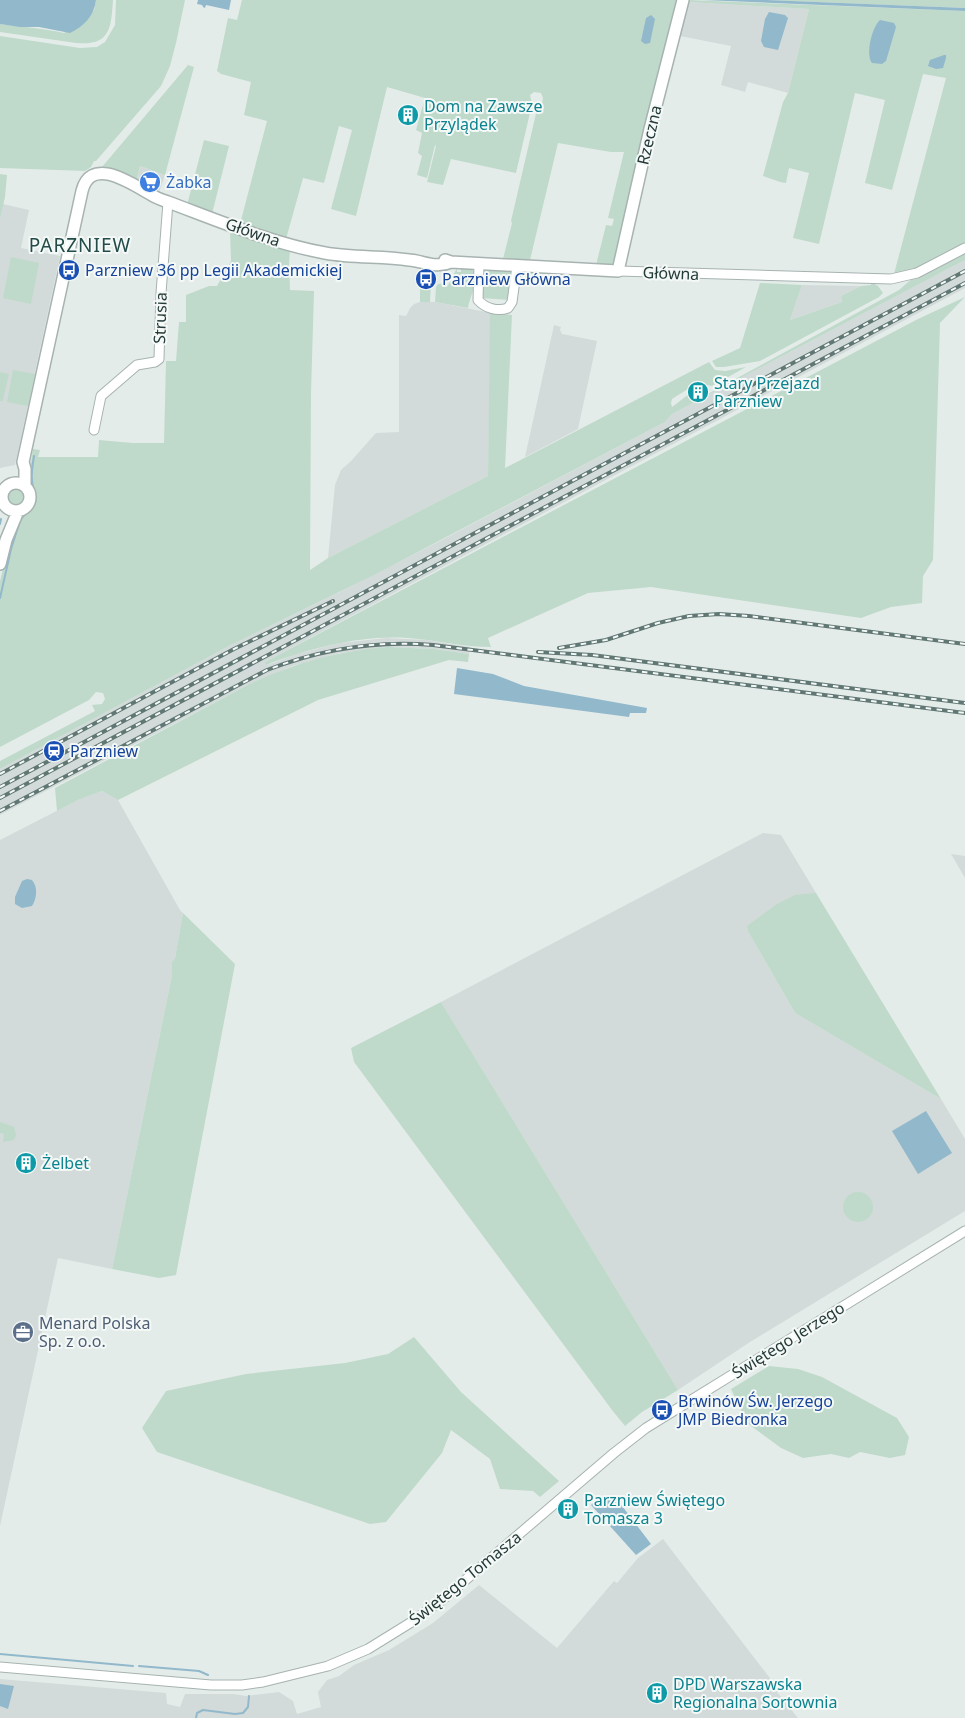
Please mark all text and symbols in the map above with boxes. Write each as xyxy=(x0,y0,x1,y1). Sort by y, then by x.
place label: Dom na Zawsze Przylądek xyxy=(424,95,542,135)
building icon: Dom na Zawsze Przylądek xyxy=(396,103,420,127)
street label: Rzeczna xyxy=(631,103,667,167)
supermarket icon: Żabka xyxy=(138,170,162,194)
place label: Żabka xyxy=(166,171,212,193)
street label: Główna xyxy=(223,212,283,252)
district label: PARZNIEW xyxy=(29,232,131,258)
bus stop icon: Parzniew 36 pp Legii Akademickiej xyxy=(57,258,81,282)
place label: Parzniew 36 pp Legii Akademickiej xyxy=(85,259,342,281)
street label: Główna xyxy=(642,261,700,285)
bus stop icon: Parzniew Główna xyxy=(414,267,438,291)
place label: Parzniew Główna xyxy=(442,268,571,290)
street label: Strusia xyxy=(148,292,172,344)
place label: Stary Przejazd Parzniew xyxy=(714,372,820,412)
building icon: Stary Przejazd Parzniew xyxy=(686,380,710,404)
station icon: Parzniew xyxy=(42,739,66,763)
place label: Parzniew xyxy=(70,740,139,762)
building icon: Żelbet xyxy=(14,1151,38,1175)
place label: Żelbet xyxy=(42,1152,89,1174)
street label: Świętego Jerzego xyxy=(727,1296,849,1384)
place label: Menard Polska Sp. z o.o. xyxy=(39,1312,150,1352)
office icon: Menard Polska Sp. z o.o. xyxy=(11,1320,35,1344)
place label: Brwinów Św. Jerzego JMP Biedronka xyxy=(676,1390,833,1430)
bus stop icon: Brwinów Św. Jerzego JMP Biedronka xyxy=(650,1398,674,1422)
place label: Parzniew Świętego Tomasza 3 xyxy=(584,1489,725,1529)
building icon: Parzniew Świętego Tomasza 3 xyxy=(556,1497,580,1521)
street label: Świętego Tomasza xyxy=(404,1526,526,1630)
place label: DPD Warszawska Regionalna Sortownia xyxy=(673,1673,837,1713)
building icon: DPD Warszawska Regionalna Sortownia xyxy=(645,1681,669,1705)

